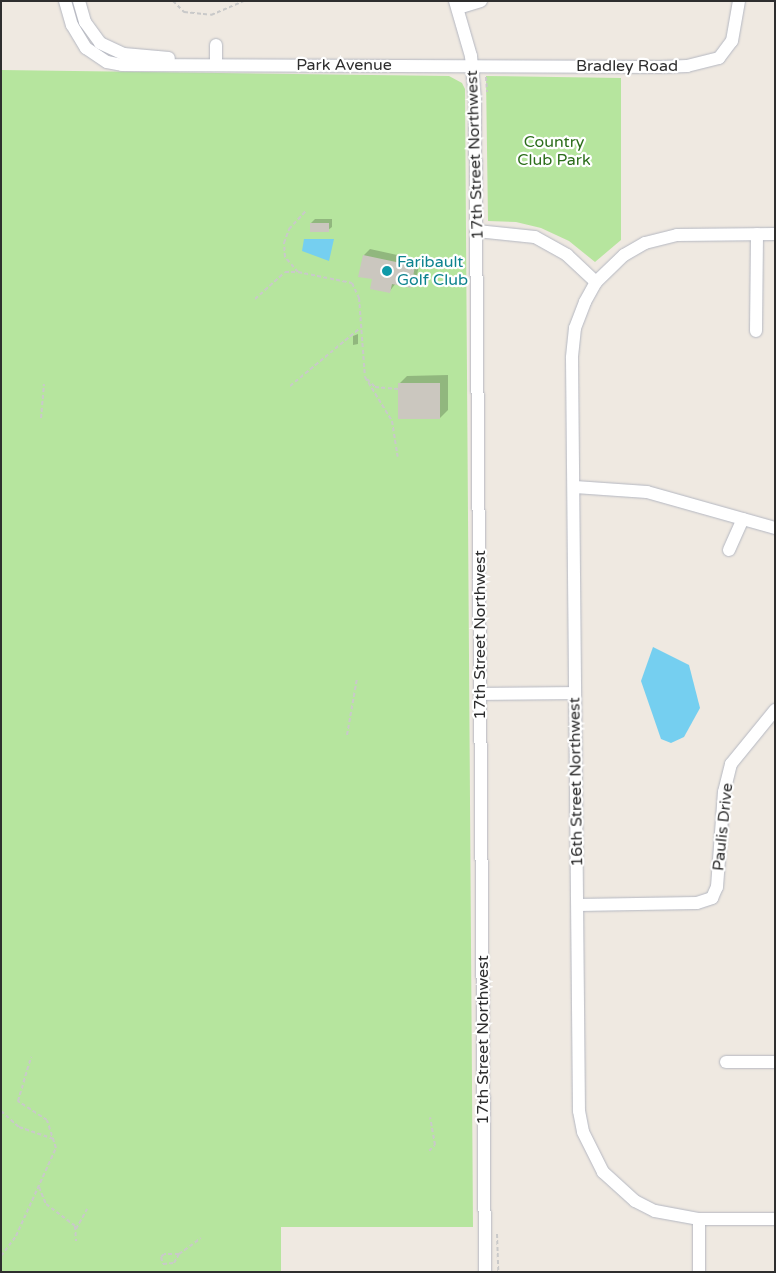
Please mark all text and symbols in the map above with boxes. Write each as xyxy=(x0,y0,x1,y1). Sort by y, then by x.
street label: Park Avenue xyxy=(296,55,392,75)
street label: Bradley Road xyxy=(576,56,678,76)
street label: 17th Street Northwest xyxy=(462,70,488,240)
park label: Country Club Park xyxy=(517,132,591,170)
place label: Faribault Golf Club xyxy=(397,252,468,290)
marker: Faribault Golf Club xyxy=(381,265,393,277)
street label: 17th Street Northwest xyxy=(470,550,490,720)
street label: 16th Street Northwest xyxy=(565,697,587,867)
street label: Paulis Drive xyxy=(709,782,737,872)
street label: 17th Street Northwest xyxy=(473,955,493,1125)

